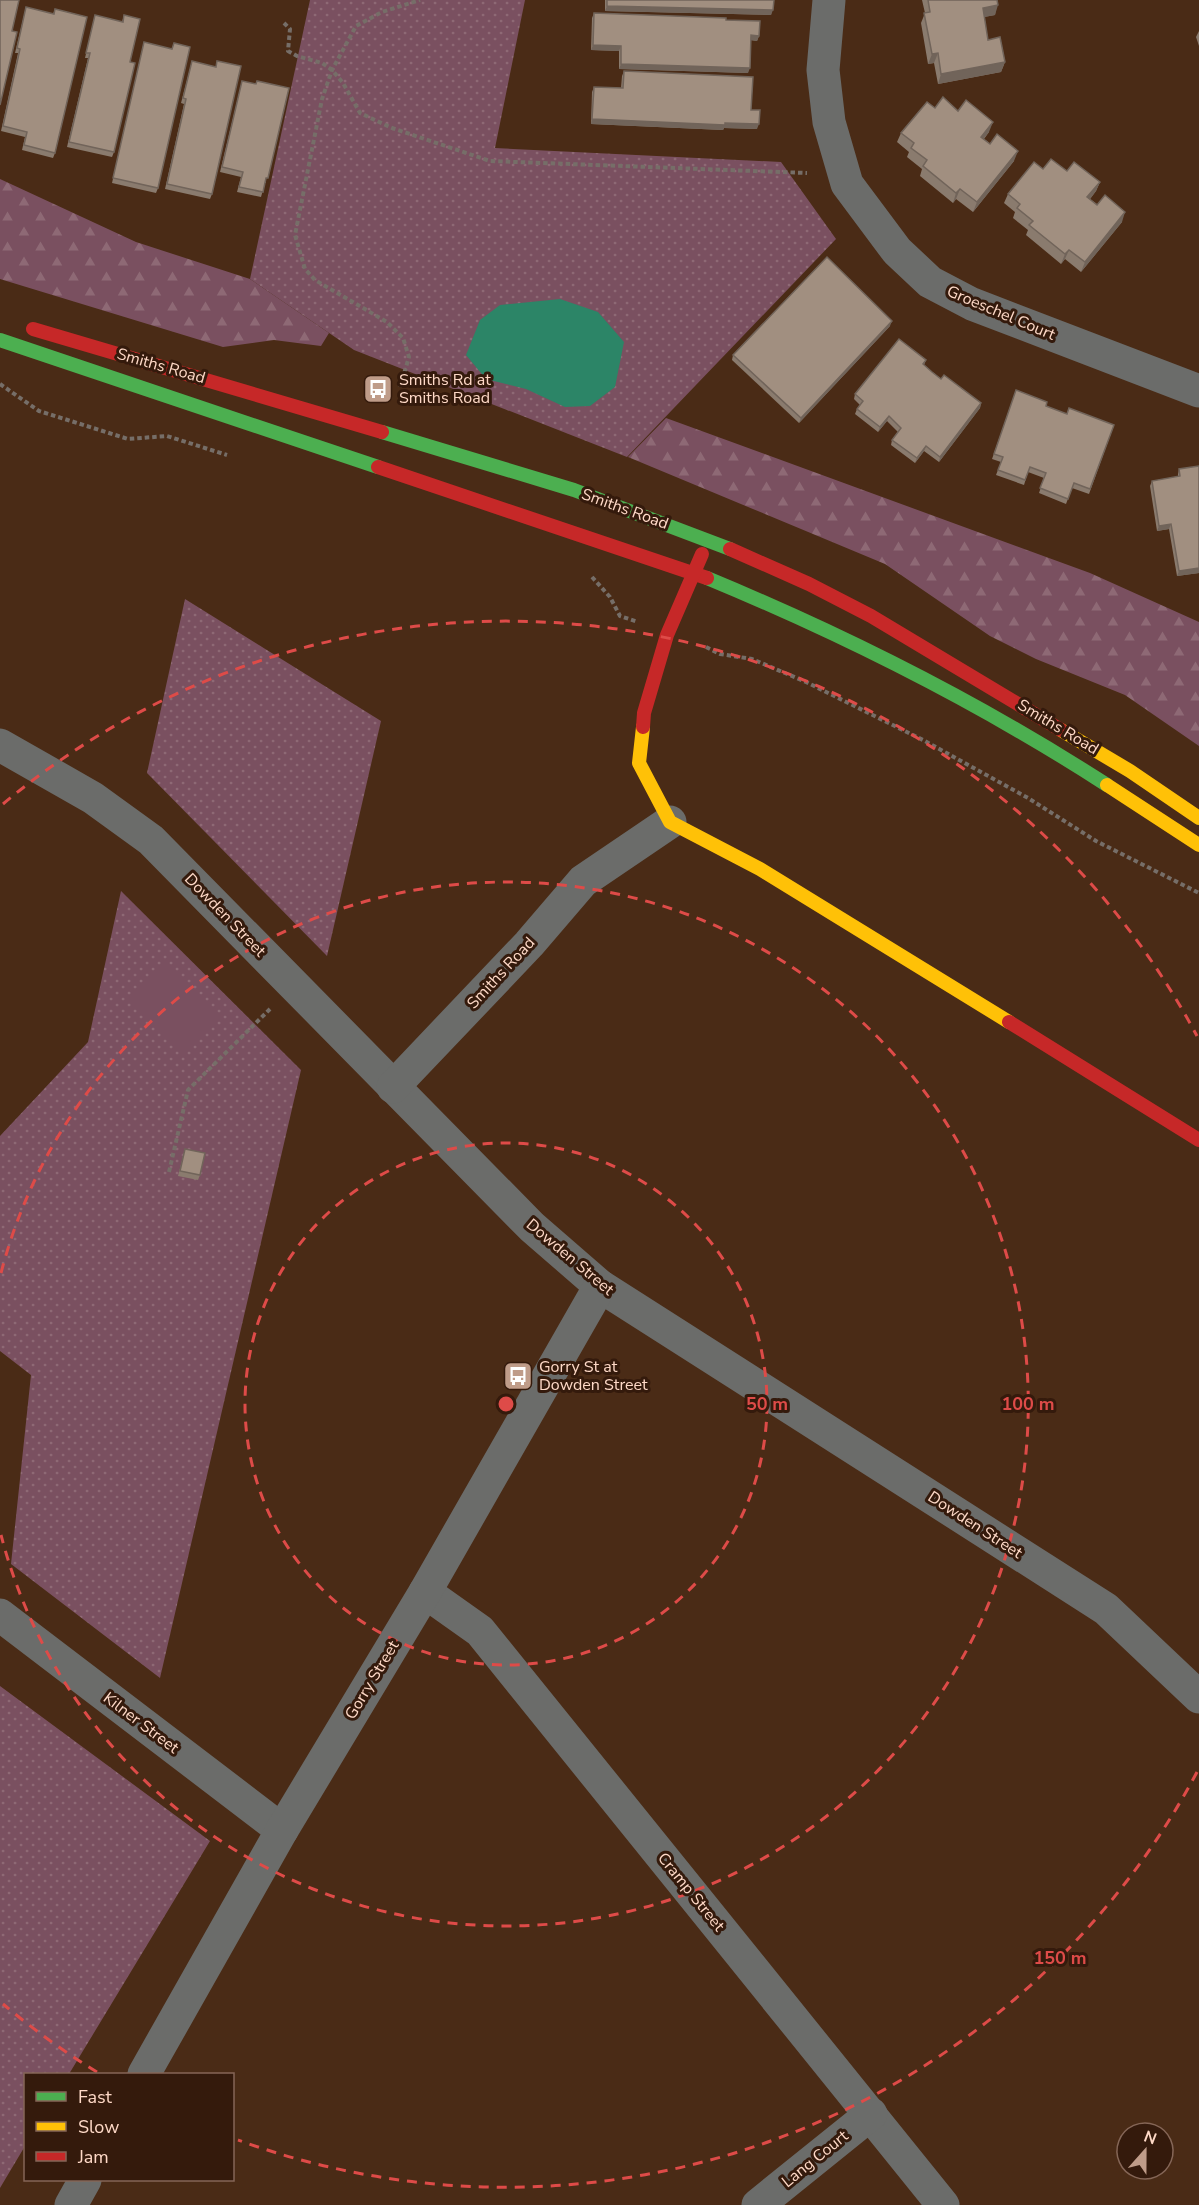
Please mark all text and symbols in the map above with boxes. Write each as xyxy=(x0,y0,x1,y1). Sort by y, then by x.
street label: Groeschel Court xyxy=(943,280,1059,346)
street label: Smiths Road xyxy=(114,343,208,389)
place label: Smiths Rd at Smiths Road xyxy=(399,369,491,409)
bus stop icon: Smiths Rd at Smiths Road xyxy=(362,373,394,405)
street label: Smiths Road xyxy=(578,483,672,535)
street label: Smiths Road xyxy=(1013,694,1103,760)
street label: Dowden Street xyxy=(179,868,271,962)
street label: Smiths Road xyxy=(462,932,540,1014)
street label: Dowden Street xyxy=(521,1214,619,1301)
place label: Gorry St at Dowden Street xyxy=(539,1356,648,1396)
bus stop icon: Gorry St at Dowden Street xyxy=(502,1360,534,1392)
text: 50 m xyxy=(746,1392,788,1416)
text: 100 m xyxy=(1001,1392,1055,1416)
centre of rings xyxy=(496,1394,516,1414)
street label: Dowden Street xyxy=(923,1486,1027,1564)
street label: Gorry Street xyxy=(340,1636,404,1724)
street label: Kilner Street xyxy=(99,1687,184,1759)
street label: Cramp Street xyxy=(652,1848,730,1936)
text: 150 m xyxy=(1033,1946,1087,1970)
legend xyxy=(24,2073,234,2181)
text: Fast xyxy=(78,2085,113,2109)
text: Slow xyxy=(78,2115,119,2139)
north arrow xyxy=(1115,2121,1175,2181)
street label: Lang Court xyxy=(777,2125,853,2193)
text: N xyxy=(1140,2126,1160,2150)
text: Jam xyxy=(77,2145,109,2169)

